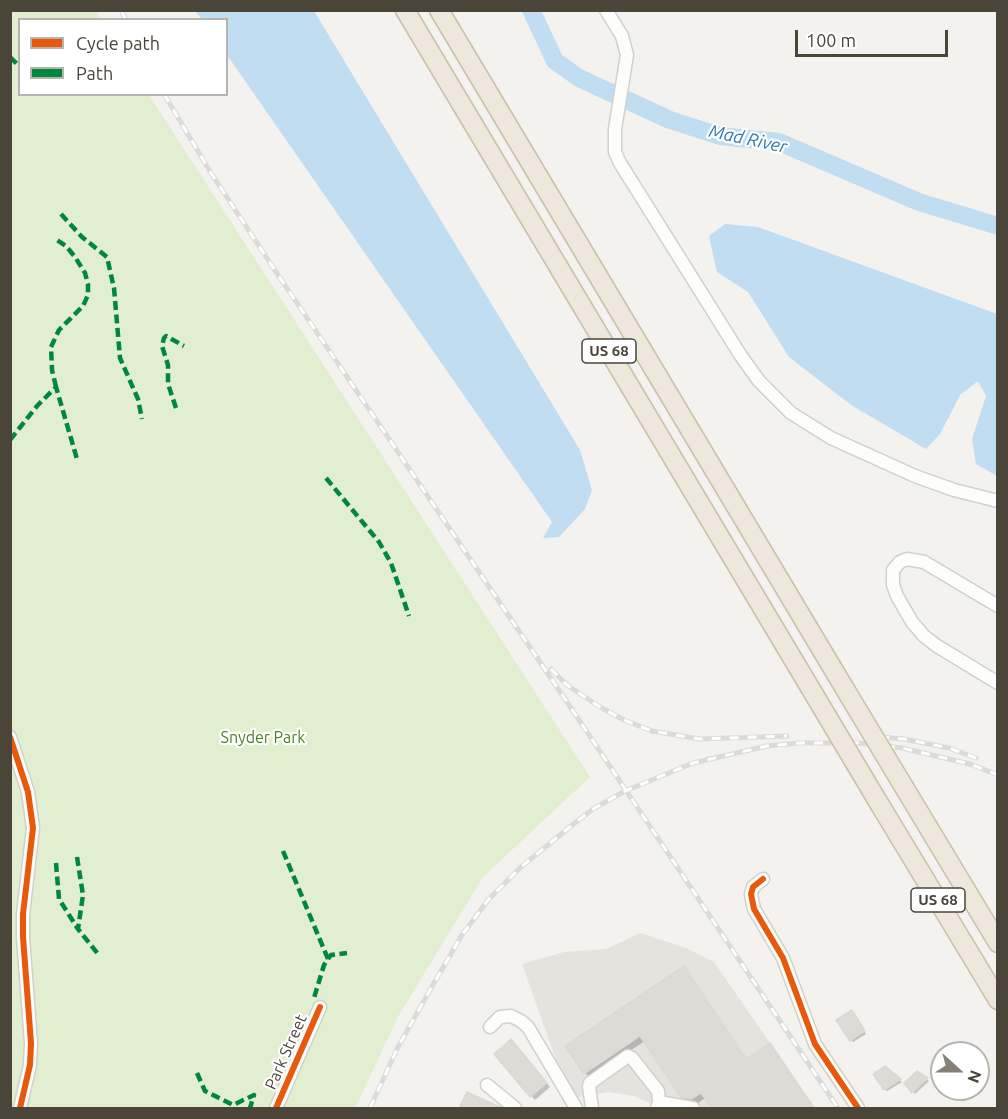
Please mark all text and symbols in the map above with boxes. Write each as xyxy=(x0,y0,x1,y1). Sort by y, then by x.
legend xyxy=(18,18,228,96)
scale bar xyxy=(798,18,951,56)
text: 100 m xyxy=(806,30,856,50)
text: Cycle path xyxy=(76,33,160,53)
text: Path xyxy=(76,63,113,83)
water label: Mad River xyxy=(707,120,789,158)
road number: US 68 xyxy=(582,339,636,363)
park label: Snyder Park xyxy=(221,728,305,748)
road number: US 68 xyxy=(911,888,965,912)
street label: Park Street xyxy=(261,1011,311,1093)
north arrow xyxy=(930,1041,990,1101)
text: N xyxy=(964,1068,985,1086)

